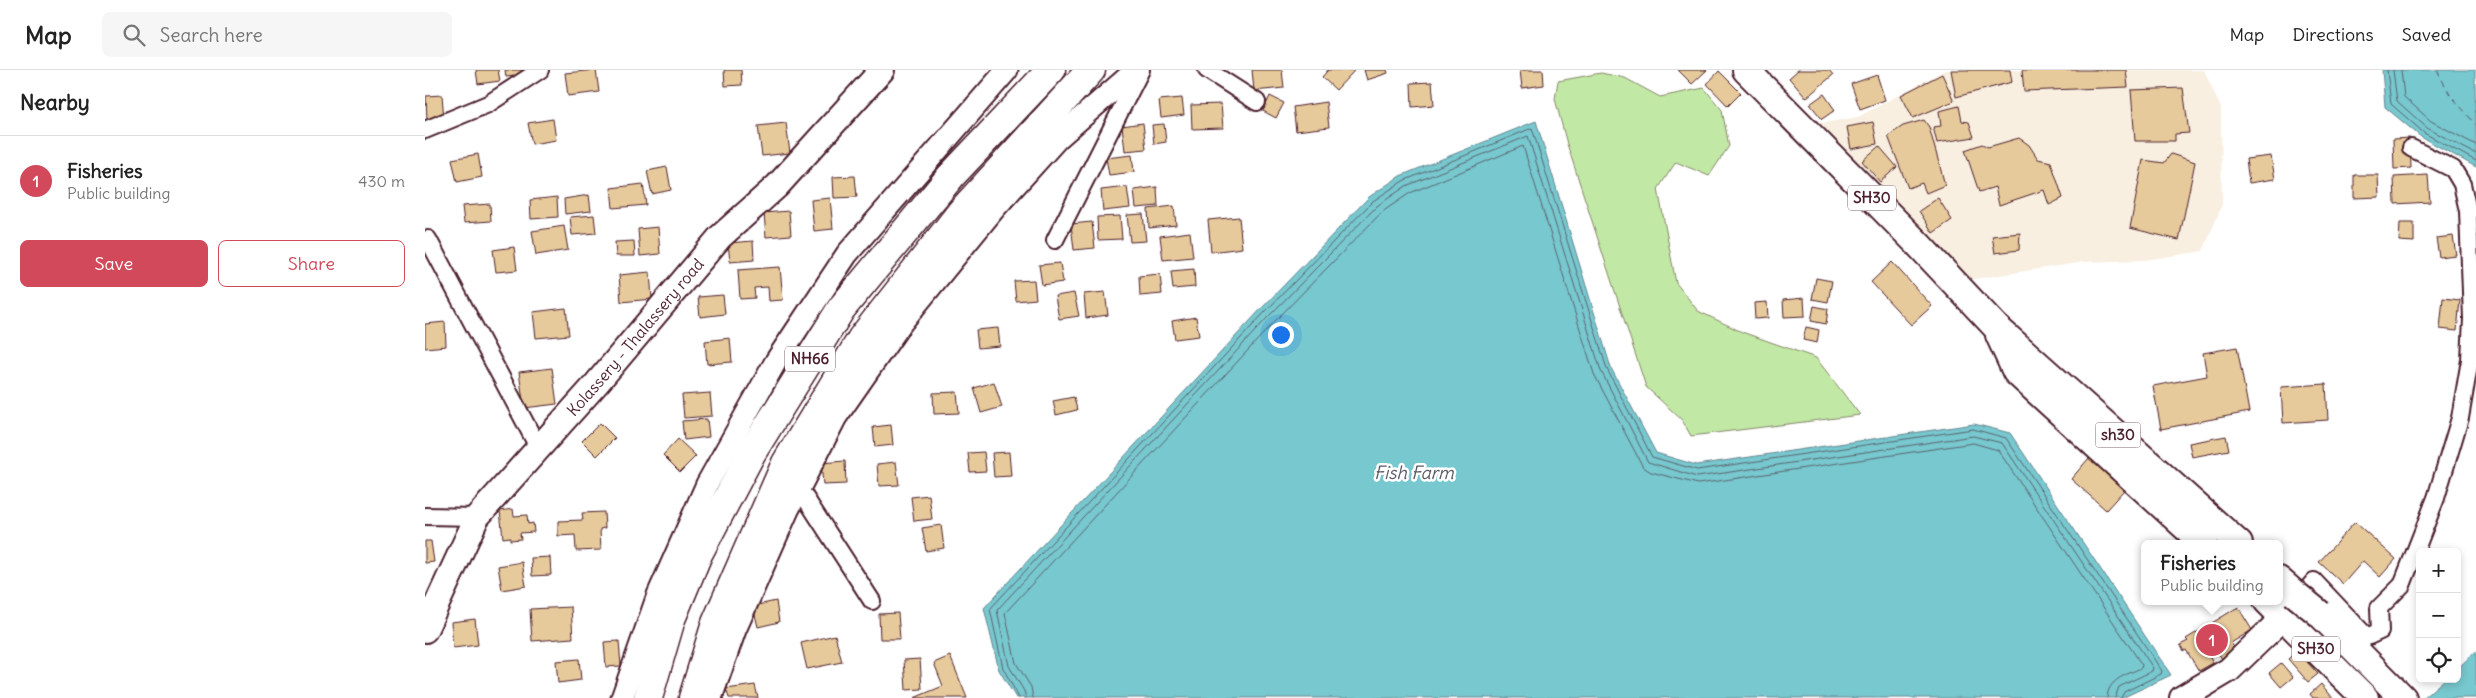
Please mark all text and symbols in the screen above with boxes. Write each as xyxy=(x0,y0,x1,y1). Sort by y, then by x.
search box xyxy=(102,12,452,57)
text: Map xyxy=(25,20,72,50)
icon: search xyxy=(120,21,148,49)
text: Search here xyxy=(160,23,263,47)
text: Map xyxy=(2229,23,2264,46)
text: Directions xyxy=(2292,23,2374,46)
text: Saved xyxy=(2402,23,2451,46)
text: Nearby xyxy=(20,89,90,116)
text: Fisheries xyxy=(67,159,143,183)
text: 1 xyxy=(33,171,39,191)
text: 430 m xyxy=(358,171,405,191)
text: Public building xyxy=(67,183,170,203)
road number: SH30 xyxy=(1848,186,1896,210)
button: Save xyxy=(20,240,208,287)
button: Share xyxy=(218,240,405,287)
street label: Kolassery - Thalassery road xyxy=(562,254,708,420)
your location xyxy=(1268,322,1294,348)
road number: NH66 xyxy=(785,346,835,372)
road number: sh30 xyxy=(2095,422,2141,448)
water label: Fish Farm xyxy=(1374,461,1455,484)
popup xyxy=(2141,540,2283,605)
map controls xyxy=(2416,548,2461,683)
button: + xyxy=(2416,548,2461,593)
text: Fisheries xyxy=(2160,551,2236,575)
text: Public building xyxy=(2160,575,2264,595)
button: − xyxy=(2416,593,2461,638)
pin: 1 xyxy=(2196,621,2228,659)
road number: SH30 xyxy=(2292,636,2340,662)
button: locate xyxy=(2416,638,2461,683)

